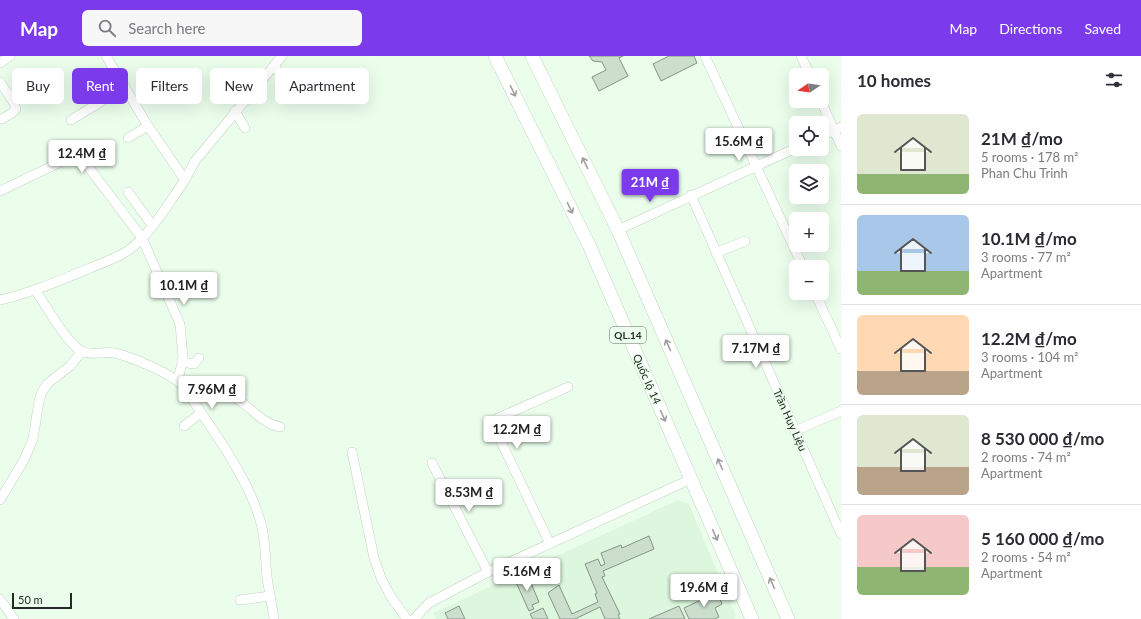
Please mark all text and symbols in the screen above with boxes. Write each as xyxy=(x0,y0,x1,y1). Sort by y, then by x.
search box xyxy=(82,10,362,46)
text: Map xyxy=(20,17,58,40)
icon: search xyxy=(96,17,118,39)
text: Search here xyxy=(128,19,206,37)
text: Map xyxy=(950,20,977,37)
text: Directions xyxy=(999,20,1062,37)
text: Saved xyxy=(1084,20,1121,37)
chip: Buy xyxy=(12,68,64,104)
chip: Rent xyxy=(72,68,128,104)
chip: Filters xyxy=(136,68,202,104)
chip: New xyxy=(210,68,267,104)
chip: Apartment xyxy=(275,68,369,104)
north arrow xyxy=(789,68,829,108)
map controls xyxy=(789,68,829,300)
icon: filters xyxy=(1103,69,1125,91)
text: 10 homes xyxy=(857,70,931,91)
one-way arrow xyxy=(509,85,517,97)
button: locate xyxy=(789,116,829,156)
pin: 15.6M ₫ xyxy=(702,128,776,162)
text: 21M ₫/mo xyxy=(981,128,1063,149)
icon: home xyxy=(889,130,937,178)
text: 15.6M ₫ xyxy=(714,133,764,149)
pin: 12.4M ₫ xyxy=(45,140,119,174)
text: 12.4M ₫ xyxy=(57,145,107,161)
text: 5 rooms · 178 m² xyxy=(981,149,1078,165)
one-way arrow xyxy=(581,158,588,170)
button: layers xyxy=(789,164,829,204)
text: Phan Chu Trinh xyxy=(981,165,1068,181)
pin: 21M ₫ xyxy=(622,169,678,203)
text: 21M ₫ xyxy=(631,174,669,190)
one-way arrow xyxy=(567,201,574,213)
button: + xyxy=(789,212,829,252)
text: 10.1M ₫/mo xyxy=(981,228,1077,249)
icon: home xyxy=(889,231,937,279)
text: 3 rooms · 77 m² xyxy=(981,249,1071,265)
button: − xyxy=(789,260,829,300)
text: Apartment xyxy=(981,265,1042,281)
pin: 10.1M ₫ xyxy=(147,272,221,306)
text: 10.1M ₫ xyxy=(159,277,209,293)
road number: QL.14 xyxy=(610,327,646,343)
text: 12.2M ₫/mo xyxy=(981,328,1077,349)
icon: home xyxy=(889,331,937,379)
pin: 7.17M ₫ xyxy=(719,335,793,369)
one-way arrow xyxy=(664,339,671,351)
text: 7.17M ₫ xyxy=(731,340,781,356)
text: 3 rooms · 104 m² xyxy=(981,349,1078,365)
street label: Quốc lộ 14 xyxy=(631,352,665,406)
text: Apartment xyxy=(981,365,1042,381)
pin: 7.96M ₫ xyxy=(175,376,249,410)
text: 7.96M ₫ xyxy=(187,381,237,397)
street label: Trần Huy Liệu xyxy=(771,387,810,453)
one-way arrow xyxy=(660,409,667,421)
pin: 12.2M ₫ xyxy=(480,416,554,450)
text: 12.2M ₫ xyxy=(492,421,542,437)
text: 8 530 000 ₫/mo xyxy=(981,428,1104,449)
icon: home xyxy=(889,431,937,479)
text: 2 rooms · 74 m² xyxy=(981,449,1071,465)
one-way arrow xyxy=(716,459,723,471)
text: Apartment xyxy=(981,465,1042,481)
pin: 8.53M ₫ xyxy=(432,479,506,513)
text: 8.53M ₫ xyxy=(444,484,494,500)
one-way arrow xyxy=(712,528,720,540)
text: 5 160 000 ₫/mo xyxy=(981,528,1104,549)
icon: home xyxy=(889,531,937,579)
text: 2 rooms · 54 m² xyxy=(981,549,1071,565)
pin: 5.16M ₫ xyxy=(490,558,564,592)
text: 5.16M ₫ xyxy=(502,563,552,579)
text: Apartment xyxy=(981,565,1042,581)
pin: 19.6M ₫ xyxy=(667,574,741,608)
one-way arrow xyxy=(768,578,775,590)
text: 19.6M ₫ xyxy=(679,579,729,595)
scale bar xyxy=(12,591,72,610)
text: 50 m xyxy=(18,593,43,606)

